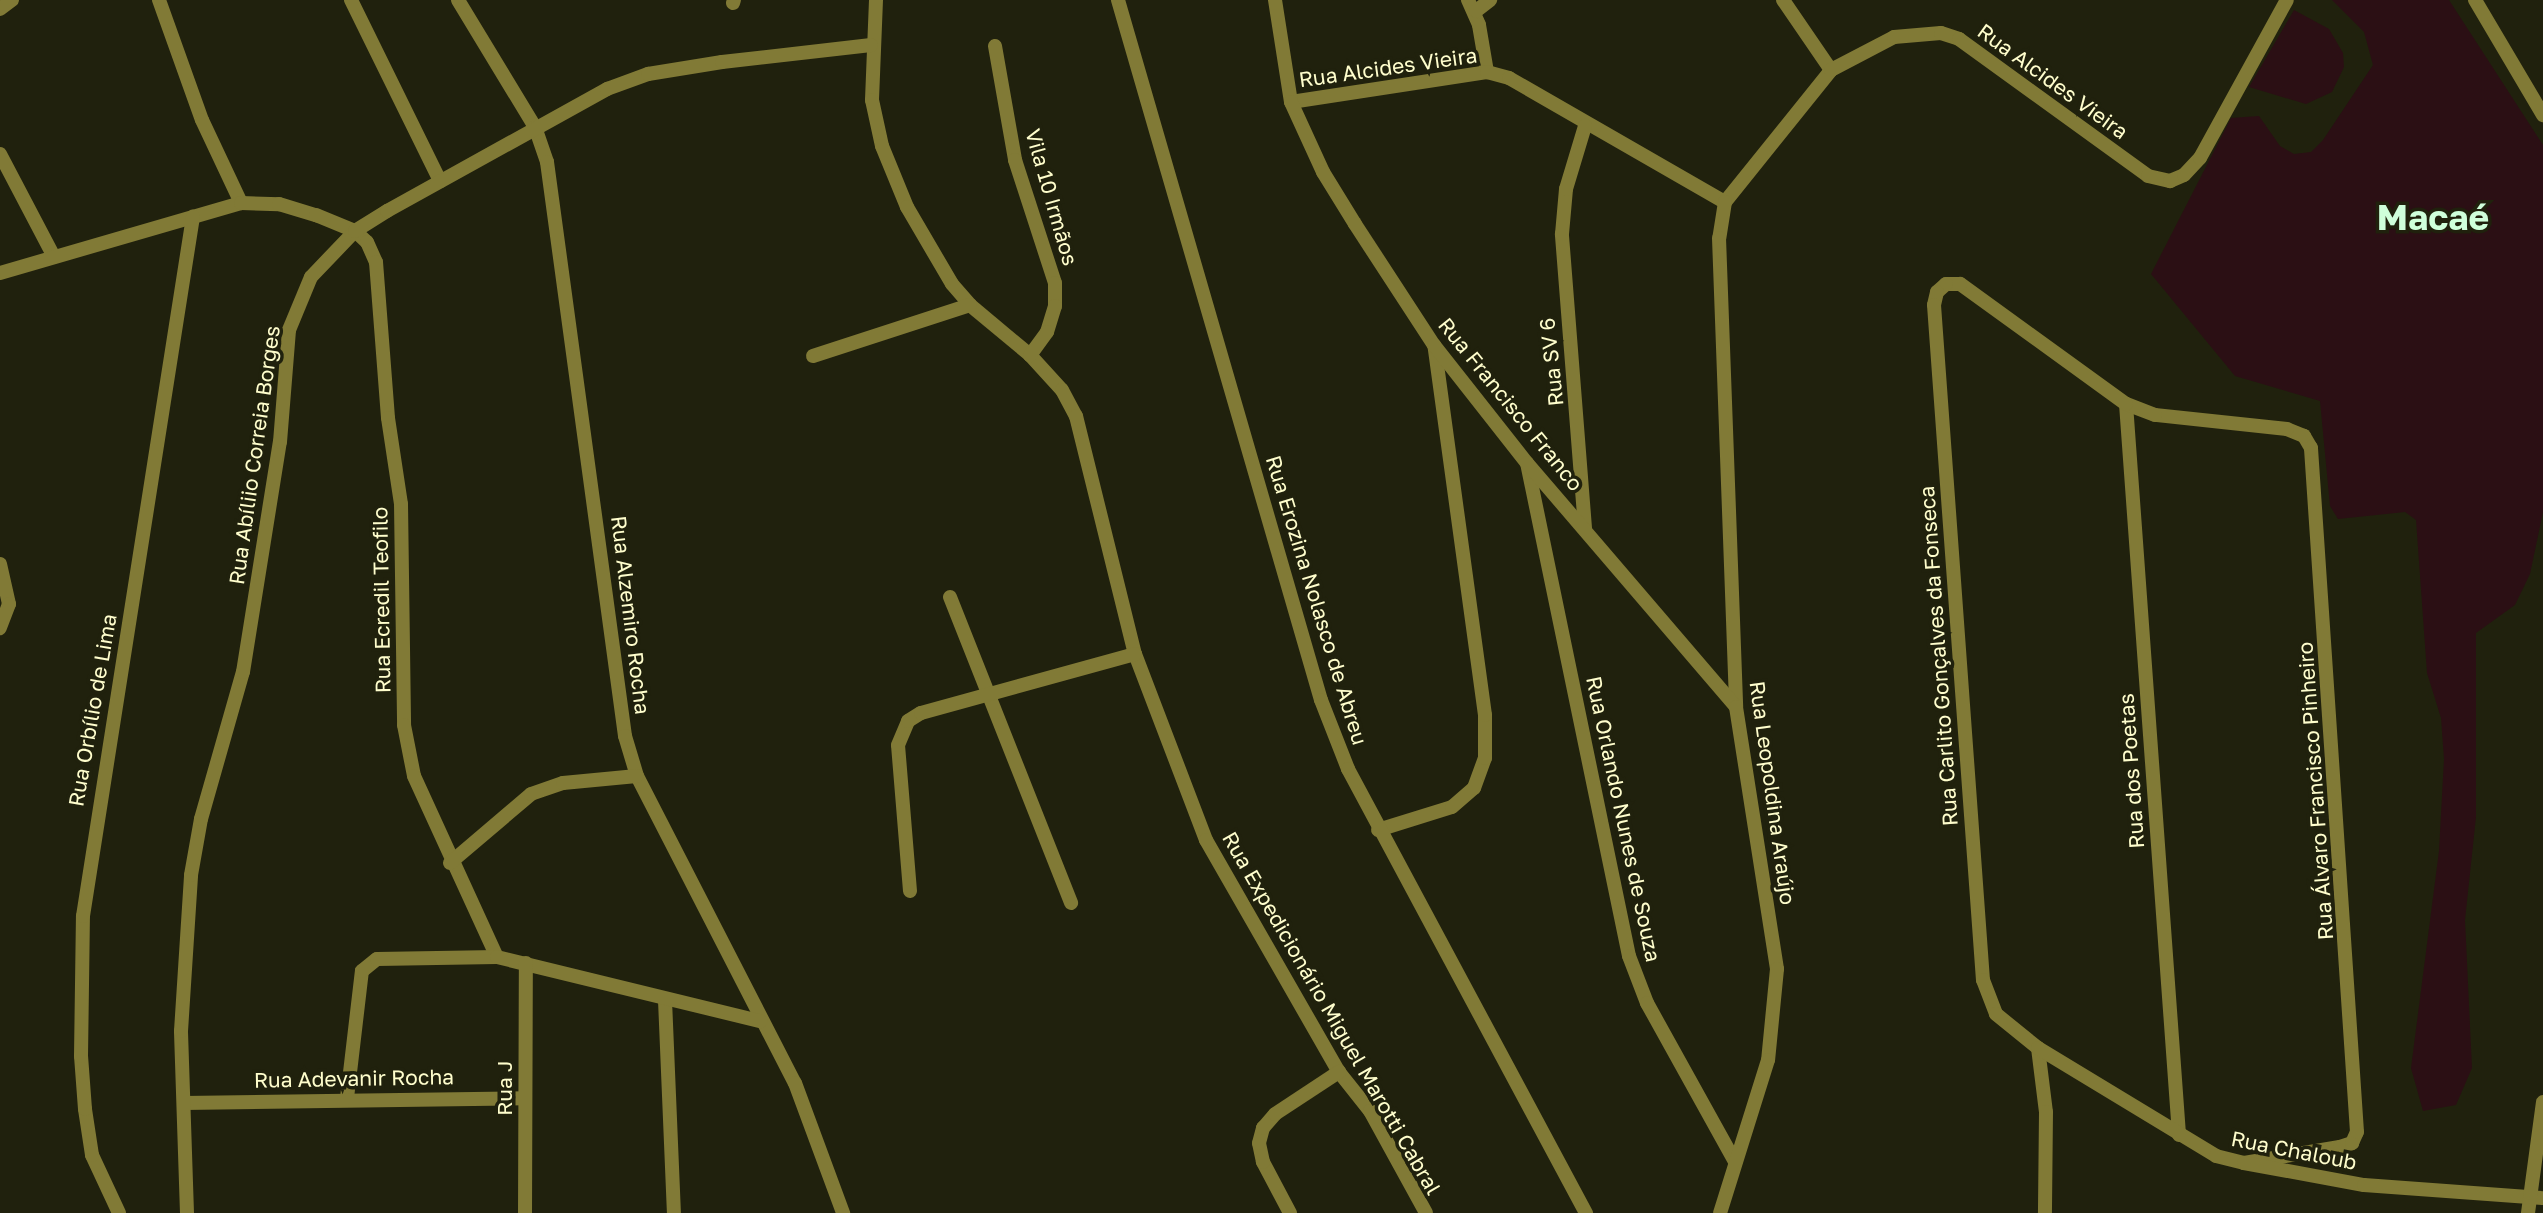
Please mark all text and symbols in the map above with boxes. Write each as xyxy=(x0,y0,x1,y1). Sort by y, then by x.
street label: Rua Alcides Vieira xyxy=(1973,18,2133,144)
street label: Rua Alcides Vieira xyxy=(1297,42,1479,92)
street label: Vila 10 Irmãos xyxy=(1020,126,1084,268)
district label: Macaé xyxy=(2377,196,2489,238)
street label: Rua Francisco Franco xyxy=(1433,312,1589,496)
street label: Rua SV 6 xyxy=(1534,317,1568,407)
street label: Rua Abíliio Correia Borges xyxy=(223,324,285,586)
street label: Rua Erozina Nolasco de Abreu xyxy=(1261,452,1373,748)
street label: Rua Carlito Gonçalves da Fonseca xyxy=(1914,485,1962,827)
street label: Rua Ecredil Teofilo xyxy=(367,507,395,693)
street label: Rua Alzemiro Rocha xyxy=(606,514,656,716)
street label: Rua Orbílio de Lima xyxy=(63,612,121,808)
street label: Rua Álvaro Francisco Pinheiro xyxy=(2292,641,2338,941)
street label: Rua Orlando Nunes de Souza xyxy=(1581,674,1667,964)
street label: Rua Leopoldina Araújo xyxy=(1745,680,1801,906)
street label: Rua dos Poetas xyxy=(2113,693,2149,849)
street label: Rua Expedicionário Miguel Marotti Cabral xyxy=(1217,827,1447,1199)
street label: Rua J xyxy=(491,1060,517,1116)
street label: Rua Adevanir Rocha xyxy=(254,1064,454,1092)
street label: Rua Chaloub xyxy=(2229,1125,2359,1175)

